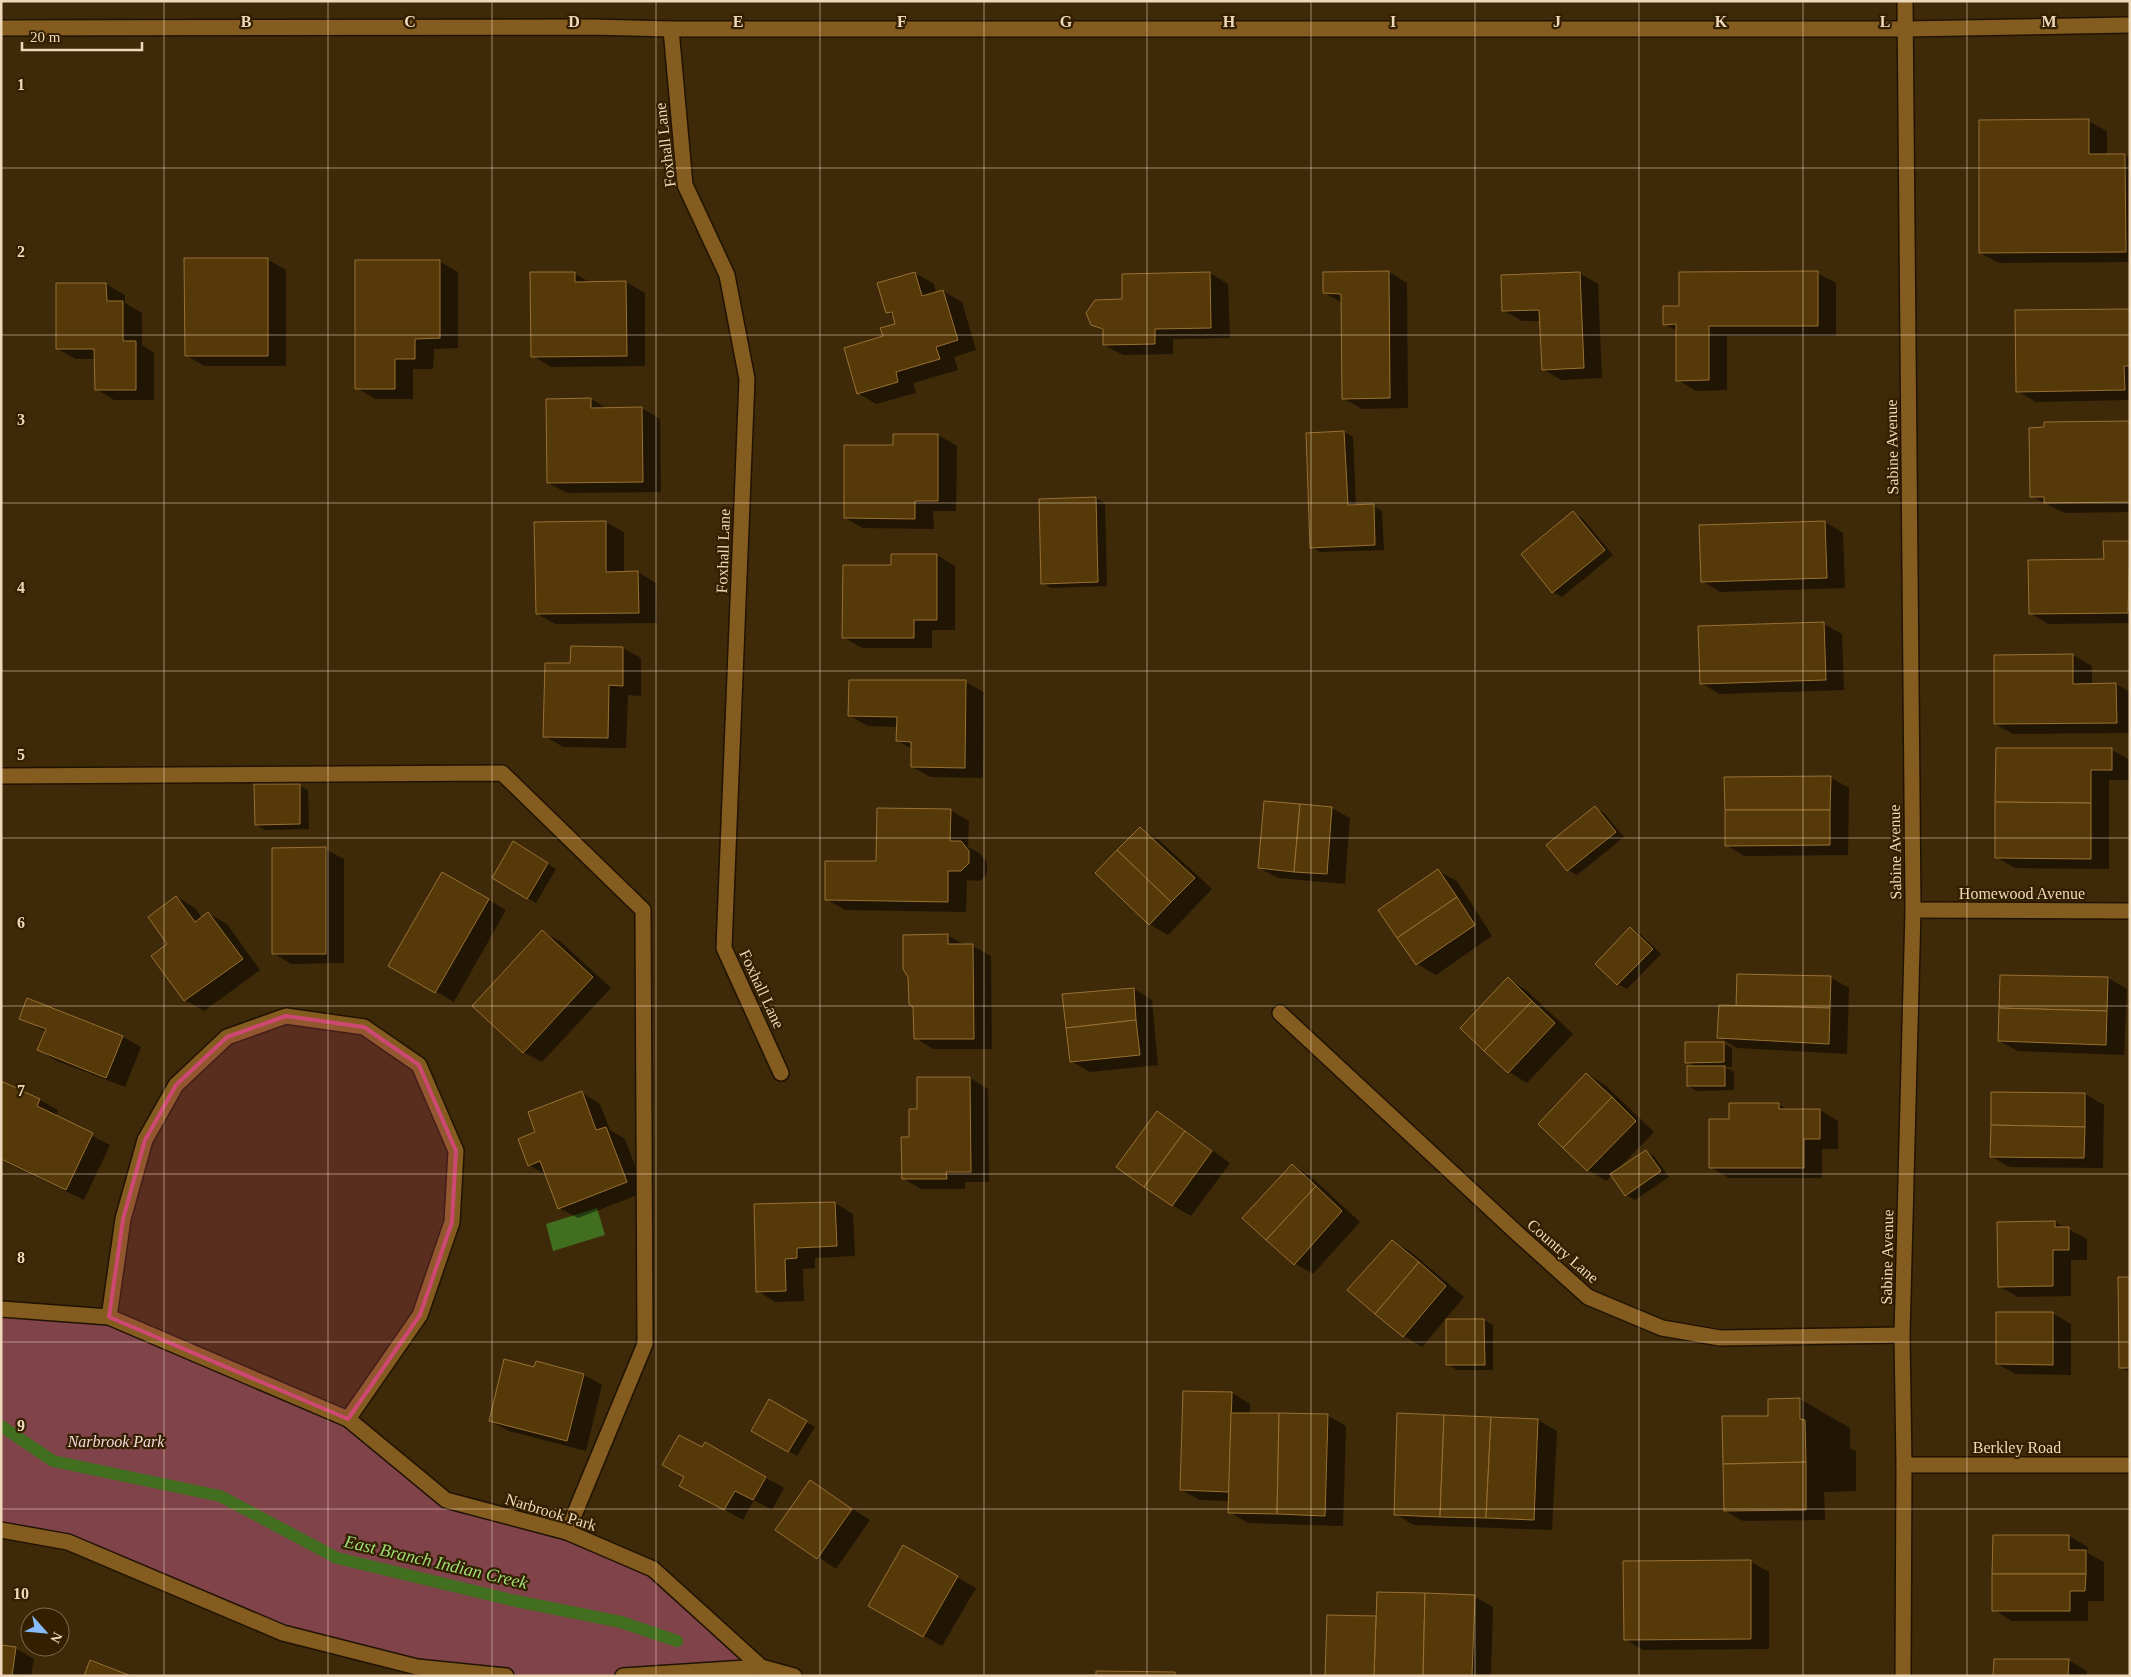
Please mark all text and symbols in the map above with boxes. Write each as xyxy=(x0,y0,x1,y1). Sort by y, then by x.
text: B xyxy=(241,13,252,30)
text: C xyxy=(404,13,416,30)
text: D xyxy=(568,13,580,30)
text: E xyxy=(733,13,743,30)
text: F xyxy=(897,13,907,30)
text: G xyxy=(1060,13,1073,30)
text: H xyxy=(1223,13,1236,30)
text: I xyxy=(1390,13,1396,30)
text: J xyxy=(1553,13,1561,30)
text: K xyxy=(1715,13,1728,30)
text: L xyxy=(1880,13,1890,30)
text: M xyxy=(2041,13,2057,30)
scale bar xyxy=(22,20,142,52)
text: 20 m xyxy=(30,29,61,45)
text: 1 xyxy=(17,76,25,93)
street label: Foxhall Lane xyxy=(651,102,679,188)
text: 2 xyxy=(17,243,25,260)
street label: Sabine Avenue xyxy=(1883,399,1901,495)
text: 3 xyxy=(17,411,25,428)
street label: Foxhall Lane xyxy=(713,508,733,594)
text: 4 xyxy=(17,579,25,596)
text: 5 xyxy=(17,746,25,763)
street label: Sabine Avenue xyxy=(1886,804,1904,900)
street label: Homewood Avenue xyxy=(1959,885,2085,902)
text: 6 xyxy=(17,914,25,931)
street label: Foxhall Lane xyxy=(736,947,788,1031)
text: 7 xyxy=(17,1082,25,1099)
street label: Sabine Avenue xyxy=(1878,1209,1896,1305)
street label: Country Lane xyxy=(1523,1216,1602,1287)
text: 8 xyxy=(17,1249,25,1266)
text: 9 xyxy=(17,1417,25,1434)
park label: Narbrook Park xyxy=(67,1433,165,1450)
street label: Berkley Road xyxy=(1973,1439,2061,1457)
street label: Narbrook Park xyxy=(503,1490,599,1534)
water label: East Branch Indian Creek xyxy=(341,1531,531,1593)
text: 10 xyxy=(13,1585,29,1602)
north arrow xyxy=(20,1607,70,1657)
text: N xyxy=(47,1630,65,1646)

